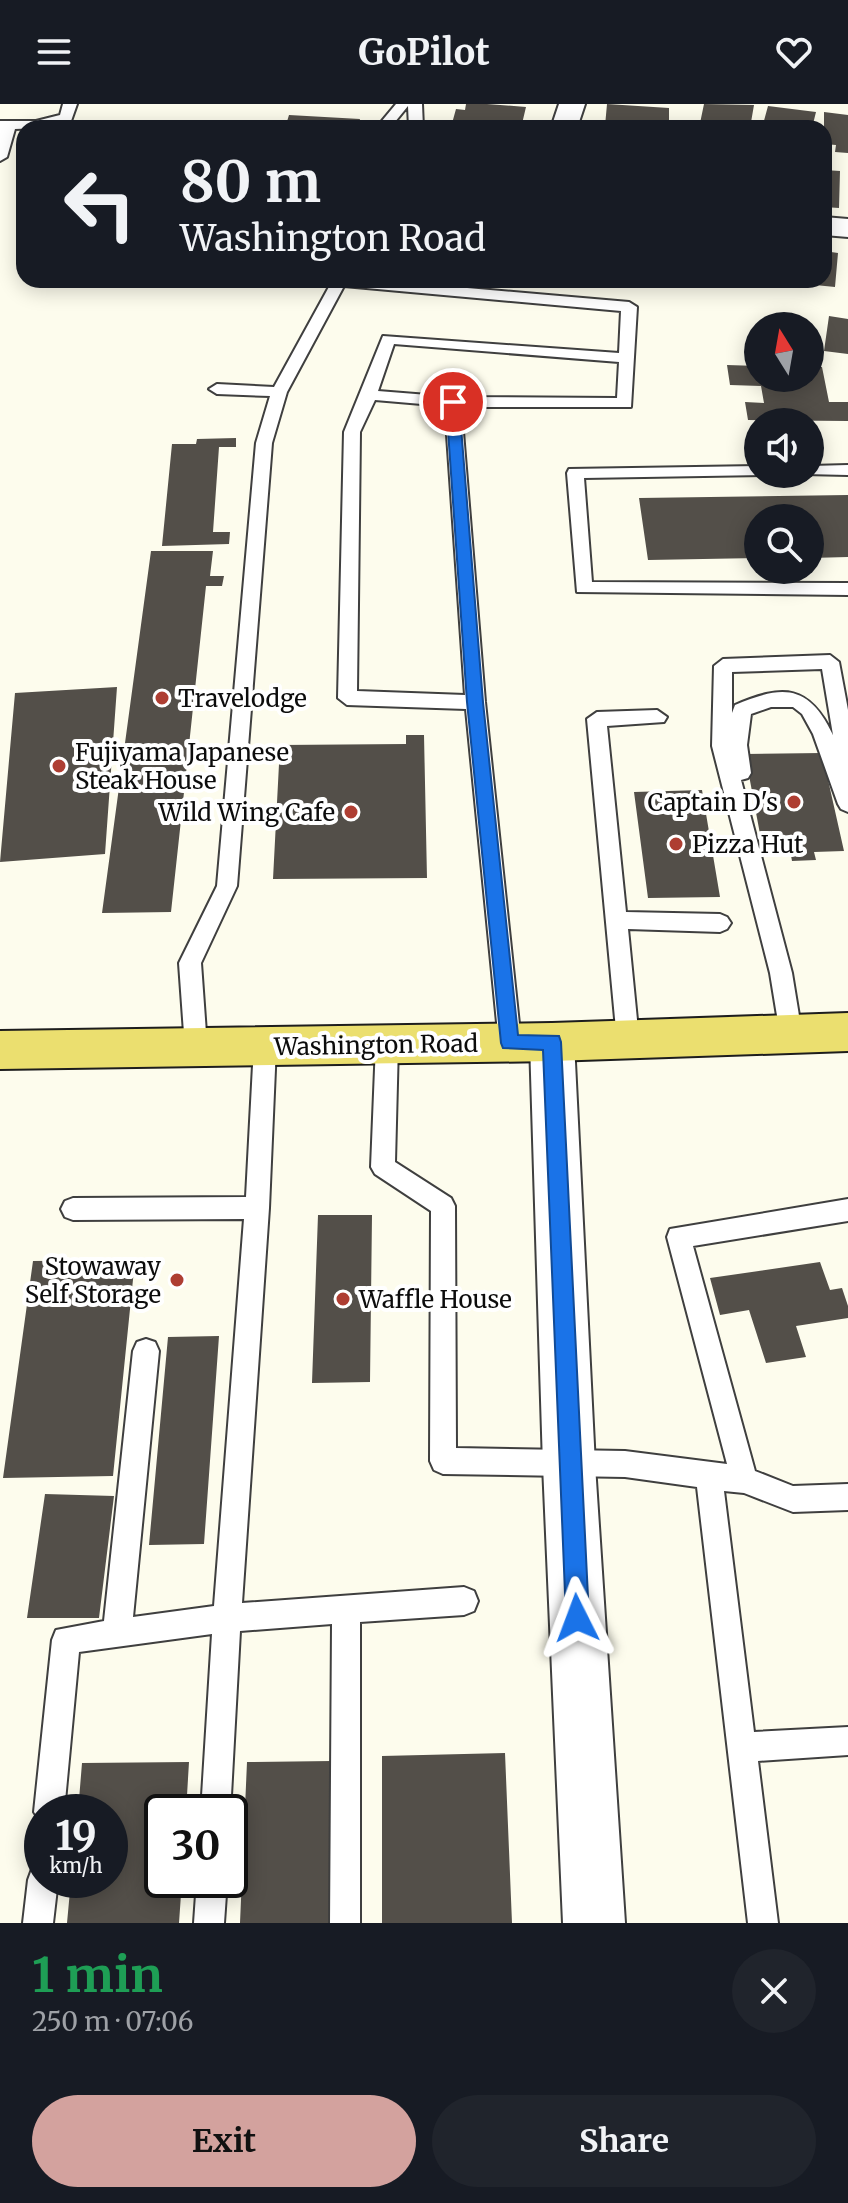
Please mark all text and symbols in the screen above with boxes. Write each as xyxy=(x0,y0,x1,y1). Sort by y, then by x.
icon: menu xyxy=(32,30,76,74)
text: GoPilot xyxy=(358,30,490,75)
icon: heart xyxy=(772,30,816,74)
text: 80 m xyxy=(180,147,321,217)
icon: left xyxy=(48,152,152,256)
text: Washington Road xyxy=(180,216,486,261)
north arrow xyxy=(744,312,824,392)
map controls xyxy=(744,312,824,584)
pin xyxy=(419,368,487,436)
icon: arrive xyxy=(431,380,475,424)
button: sound xyxy=(744,408,824,488)
button: search xyxy=(744,504,824,584)
place label: Travelodge xyxy=(178,683,307,714)
marker: Travelodge xyxy=(153,689,171,707)
place label: Fujiyama Japanese Steak House xyxy=(75,737,289,796)
marker: Fujiyama Japanese Steak House xyxy=(50,757,68,775)
place label: Captain D's xyxy=(648,787,778,818)
marker: Captain D's xyxy=(785,793,803,811)
place label: Wild Wing Cafe xyxy=(157,797,335,828)
marker: Wild Wing Cafe xyxy=(342,803,360,821)
place label: Pizza Hut xyxy=(692,829,804,860)
marker: Pizza Hut xyxy=(667,835,685,853)
street label: Washington Road xyxy=(273,1028,478,1062)
place label: Stowaway Self Storage xyxy=(25,1251,161,1310)
marker: Stowaway Self Storage xyxy=(168,1271,186,1289)
place label: Waffle House xyxy=(358,1284,512,1315)
marker: Waffle House xyxy=(334,1290,352,1308)
position arrow xyxy=(535,1576,619,1660)
speed limit sign: 30 xyxy=(144,1794,248,1898)
text: 19 xyxy=(55,1811,97,1861)
text: km/h xyxy=(50,1853,102,1878)
text: 1 min xyxy=(32,1945,163,2005)
button: close xyxy=(732,1949,816,2033)
text: 250 m · 07:06 xyxy=(32,2005,193,2038)
button: Exit xyxy=(32,2095,416,2187)
button: Share xyxy=(432,2095,816,2187)

